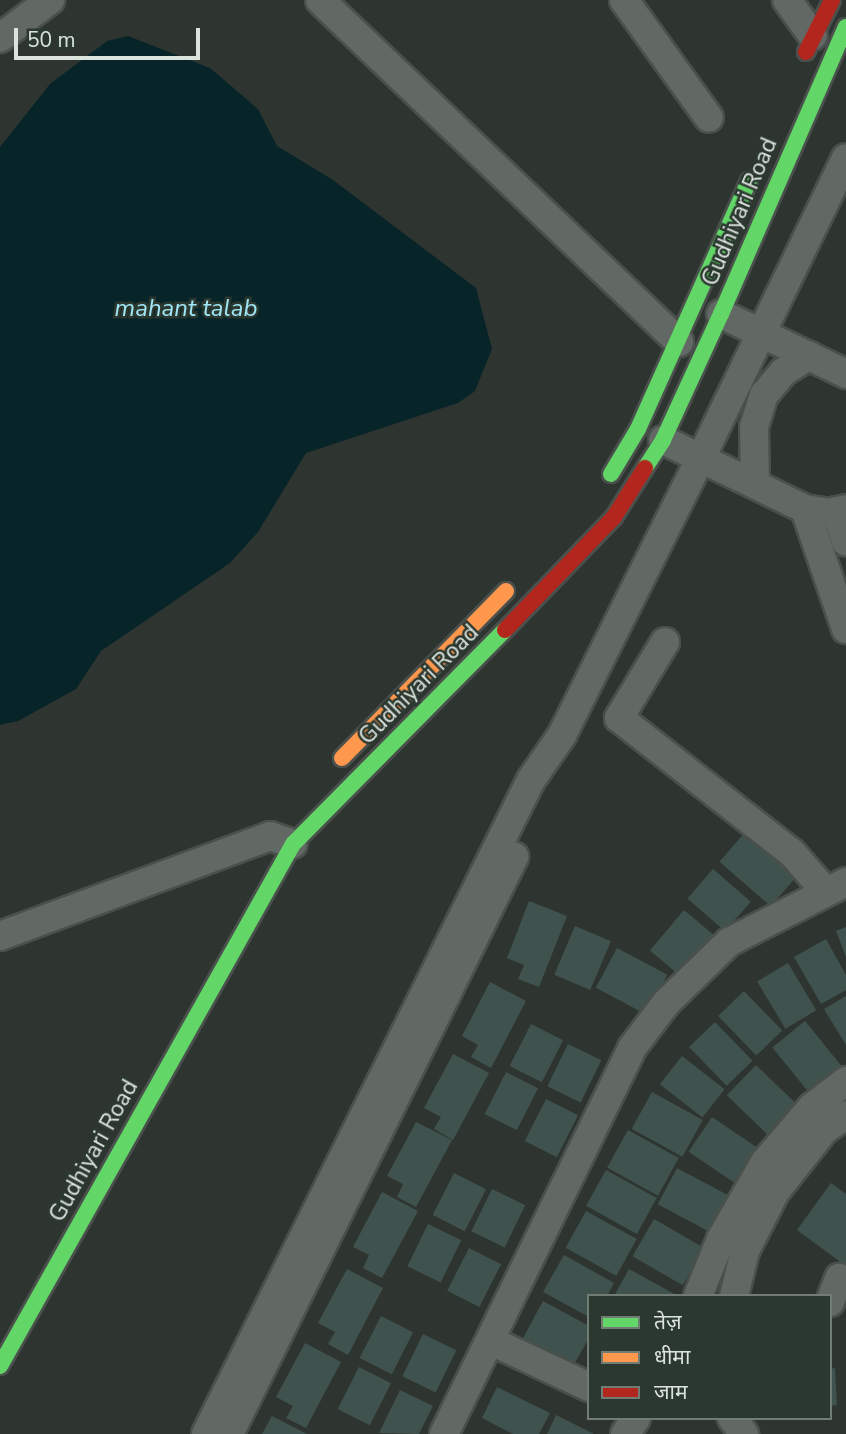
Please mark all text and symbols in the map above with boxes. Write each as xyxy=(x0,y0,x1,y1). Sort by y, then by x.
scale bar xyxy=(18,14,203,58)
text: 50 m xyxy=(27,26,76,54)
street label: Gudhiyari Road xyxy=(696,134,784,290)
water label: mahant talab xyxy=(115,295,257,323)
street label: Gudhiyari Road xyxy=(353,619,485,751)
street label: Gudhiyari Road xyxy=(44,1075,144,1227)
legend xyxy=(587,1294,832,1420)
text: तेज़ xyxy=(654,1308,682,1336)
text: धीमा xyxy=(654,1343,690,1371)
text: जाम xyxy=(654,1378,688,1406)

